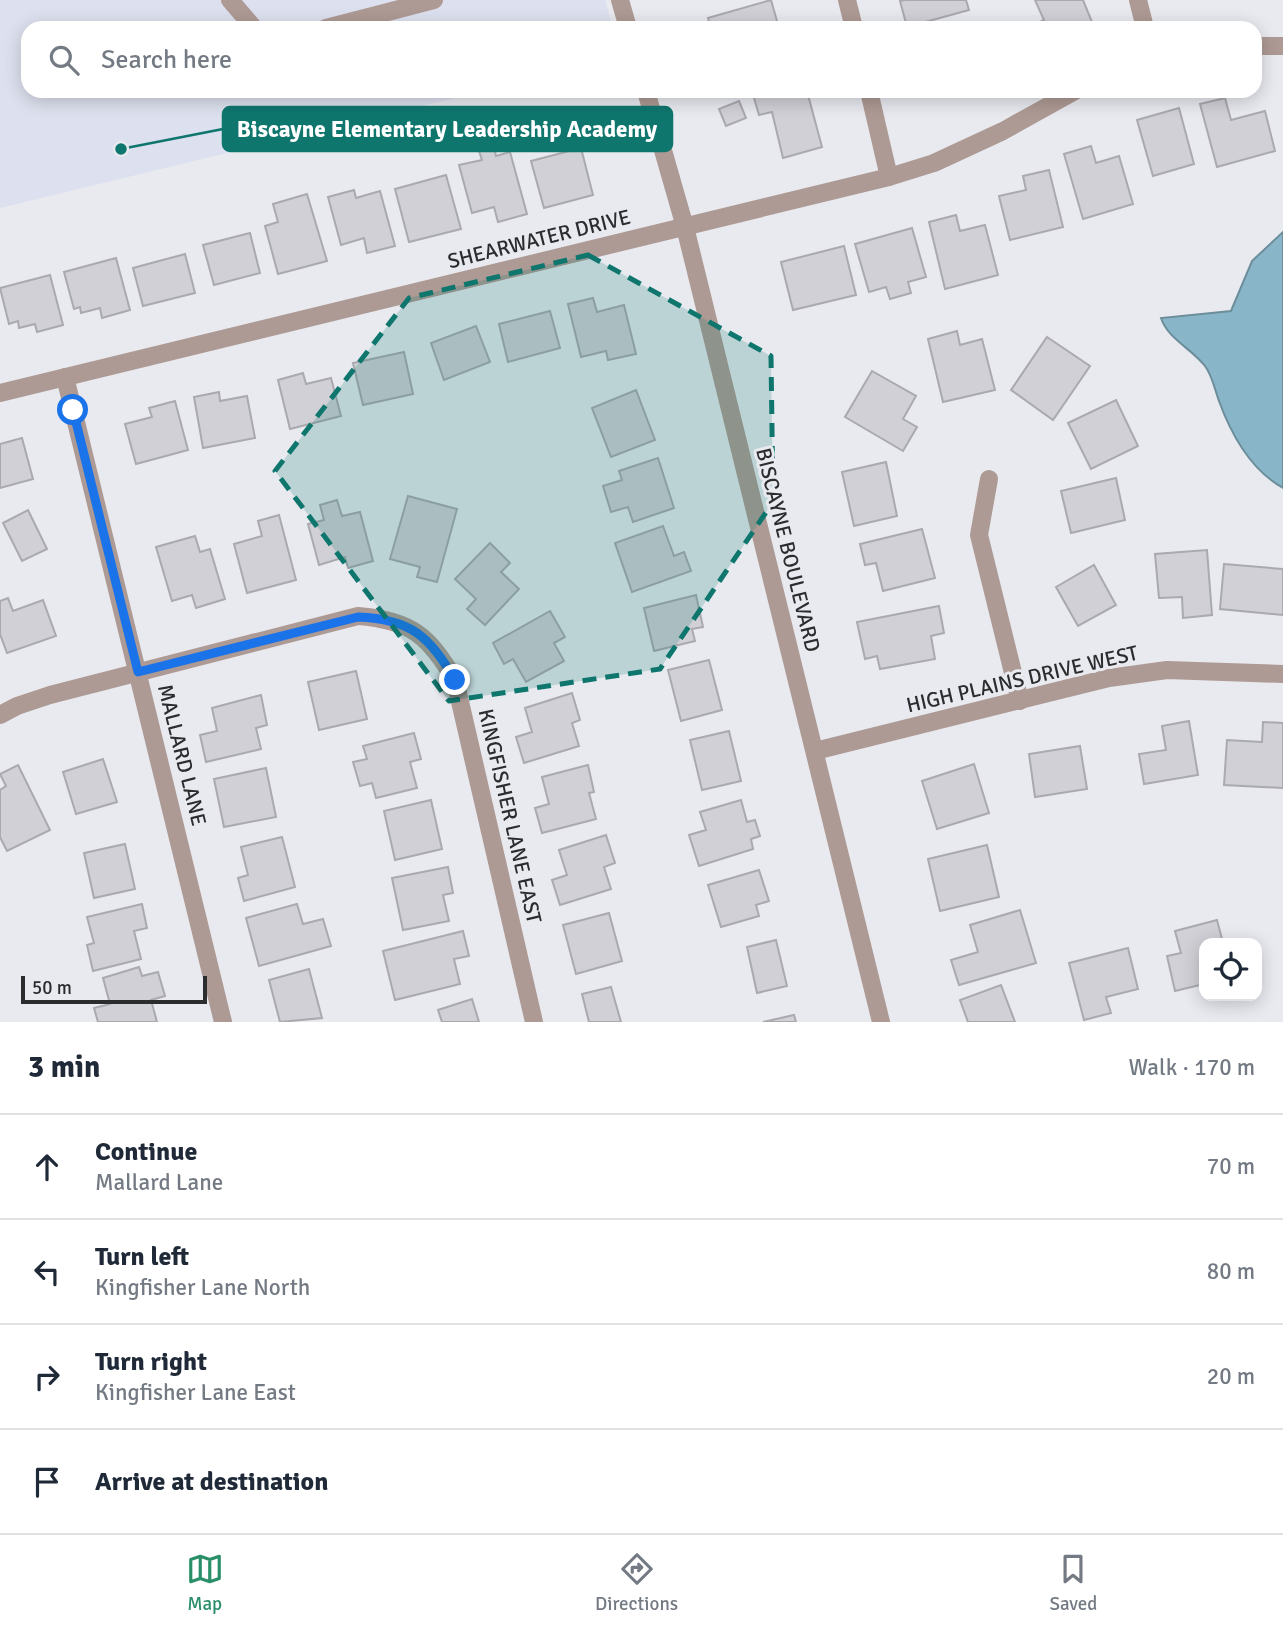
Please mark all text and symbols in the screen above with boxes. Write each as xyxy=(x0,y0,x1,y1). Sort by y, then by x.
search box xyxy=(21,21,1262,98)
icon: search xyxy=(45,41,83,79)
text: Search here xyxy=(101,44,232,76)
callout: Biscayne Elementary Leadership Academy xyxy=(223,107,672,151)
text: Biscayne Elementary Leadership Academy xyxy=(237,115,658,144)
street label: SHEARWATER DRIVE xyxy=(445,204,633,274)
route start xyxy=(57,394,88,425)
street label: BISCAYNE BOULEVARD xyxy=(750,445,826,655)
street label: HIGH PLAINS DRIVE WEST xyxy=(904,640,1141,718)
route end xyxy=(439,664,470,695)
street label: MALLARD LANE xyxy=(152,682,212,828)
street label: KINGFISHER LANE EAST xyxy=(473,706,547,926)
map controls xyxy=(1199,938,1262,1001)
button: locate xyxy=(1199,938,1262,1001)
scale bar xyxy=(21,973,206,1005)
text: 50 m xyxy=(32,976,72,1000)
text: 3 min xyxy=(28,1049,100,1086)
text: Walk · 170 m xyxy=(1129,1053,1255,1082)
text: Continue xyxy=(95,1136,197,1168)
icon: ahead xyxy=(28,1148,66,1186)
text: 70 m xyxy=(1207,1152,1255,1181)
text: Mallard Lane xyxy=(95,1168,223,1197)
text: Turn left xyxy=(95,1241,189,1273)
icon: left xyxy=(28,1253,66,1291)
text: 80 m xyxy=(1207,1257,1255,1286)
text: Kingfisher Lane North xyxy=(95,1273,310,1302)
text: Turn right xyxy=(95,1346,207,1378)
icon: right xyxy=(28,1358,66,1396)
text: 20 m xyxy=(1207,1362,1255,1391)
text: Kingfisher Lane East xyxy=(95,1378,296,1407)
icon: arrive xyxy=(28,1463,66,1501)
text: Arrive at destination xyxy=(95,1466,328,1498)
tab: Map xyxy=(186,1550,224,1616)
tab: Directions xyxy=(595,1550,678,1616)
tab: Saved xyxy=(1049,1550,1097,1616)

